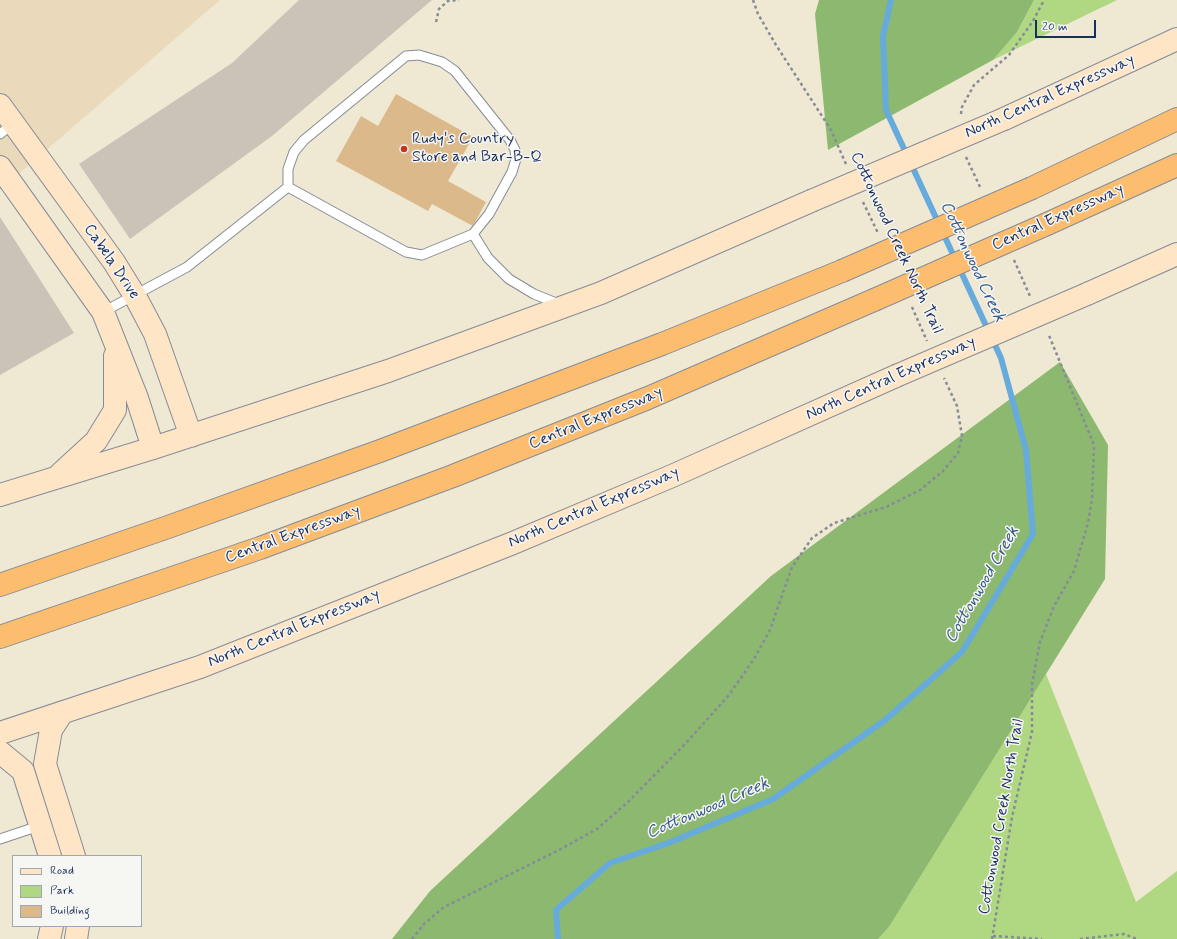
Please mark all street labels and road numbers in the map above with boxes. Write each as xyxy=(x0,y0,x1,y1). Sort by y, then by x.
street label: North Central Expressway xyxy=(962,51,1138,143)
street label: Cottonwood Creek North Trail xyxy=(845,149,947,337)
street label: Central Expressway xyxy=(989,180,1127,256)
street label: Cabela Drive xyxy=(79,221,143,303)
street label: North Central Expressway xyxy=(803,333,979,425)
street label: Central Expressway xyxy=(526,383,666,455)
street label: North Central Expressway xyxy=(506,463,682,553)
street label: Central Expressway xyxy=(223,502,363,568)
street label: North Central Expressway xyxy=(205,586,383,672)
street label: Cottonwood Creek North Trail xyxy=(975,718,1029,916)

